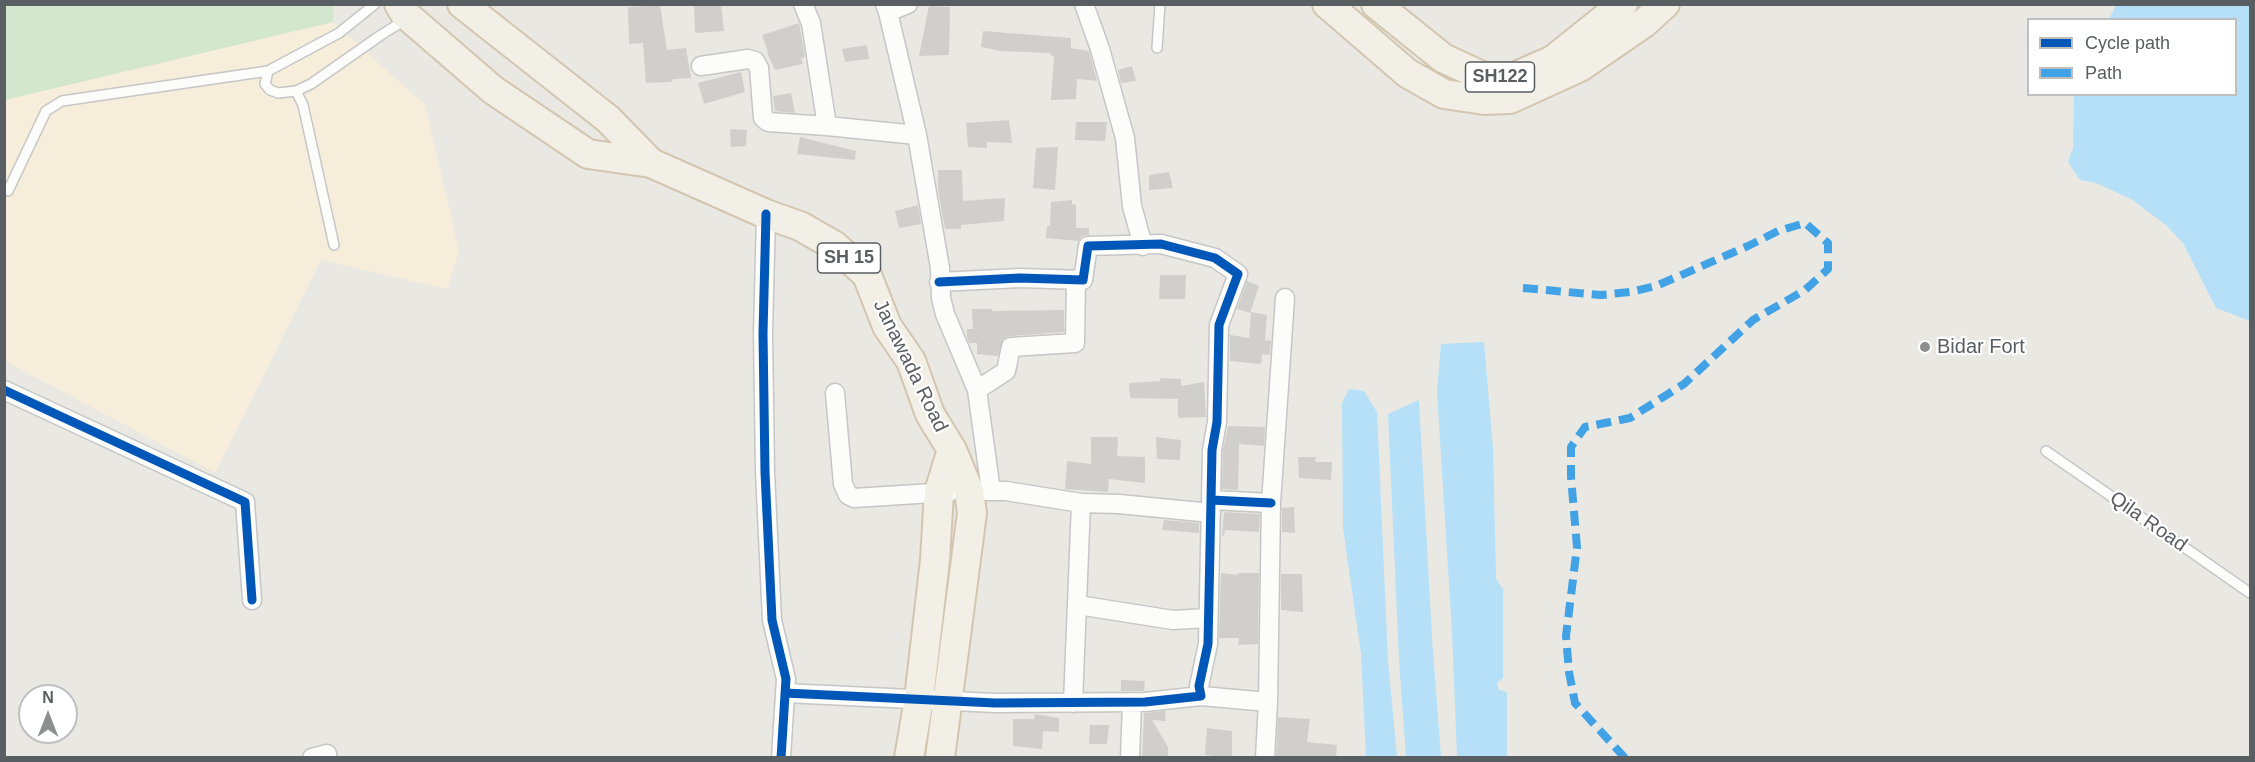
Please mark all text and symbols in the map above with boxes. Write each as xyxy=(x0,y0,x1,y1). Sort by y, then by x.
legend xyxy=(2027,18,2237,96)
text: Cycle path xyxy=(2085,33,2170,53)
road number: SH122 xyxy=(1466,62,1534,92)
text: Path xyxy=(2085,63,2122,83)
road number: SH 15 xyxy=(818,243,880,273)
street label: Janawada Road xyxy=(868,296,952,436)
place label: Bidar Fort xyxy=(1937,335,2025,359)
marker: Bidar Fort xyxy=(1918,340,1932,354)
street label: Qila Road xyxy=(2105,487,2191,557)
north arrow xyxy=(18,684,78,744)
text: N xyxy=(42,689,54,706)

